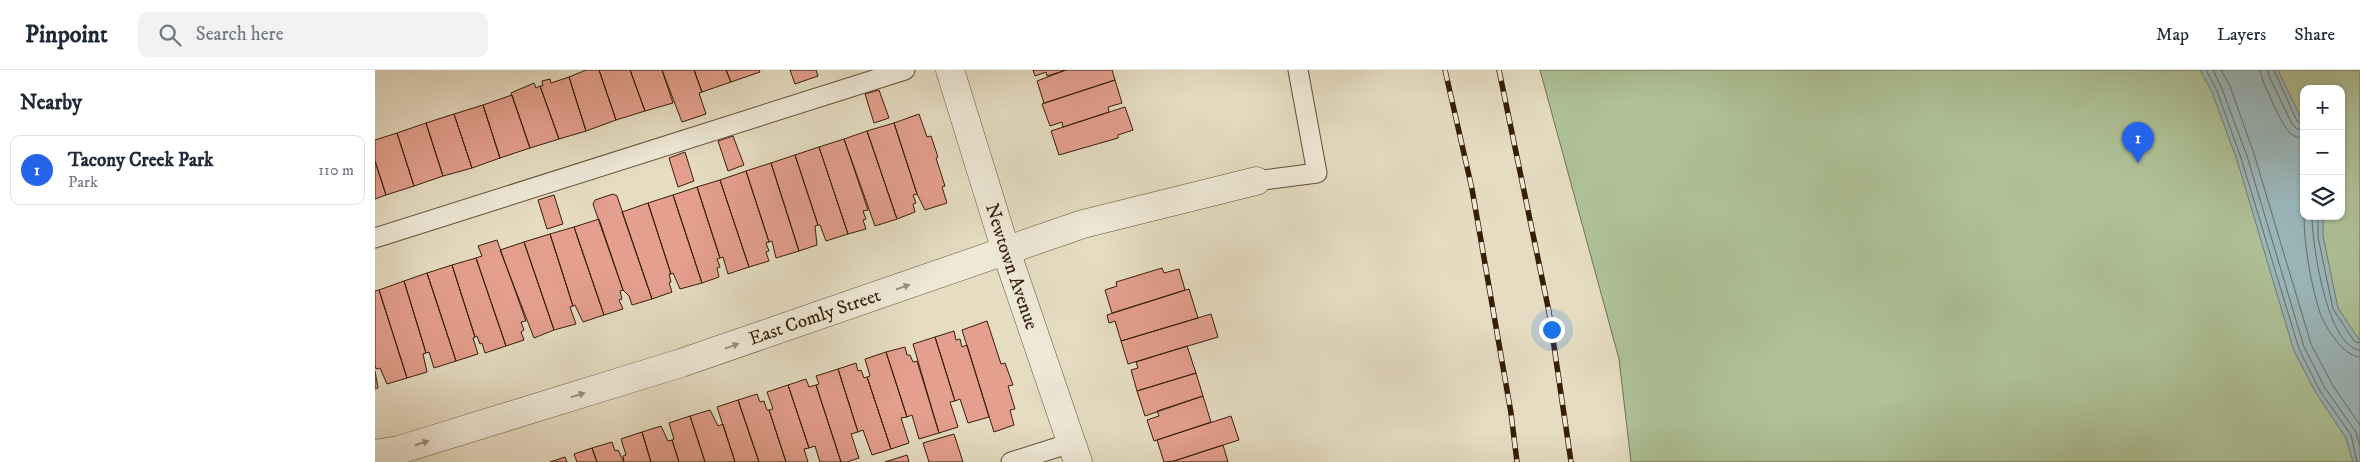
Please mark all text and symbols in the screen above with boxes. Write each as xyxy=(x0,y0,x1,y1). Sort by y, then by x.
search box xyxy=(138,12,488,57)
text: Pinpoint xyxy=(25,20,108,50)
icon: search xyxy=(156,21,184,49)
text: Search here xyxy=(196,23,284,46)
text: Map xyxy=(2156,24,2189,46)
text: Layers xyxy=(2217,24,2266,46)
text: Share xyxy=(2294,24,2335,46)
map controls xyxy=(2300,85,2345,220)
button: + xyxy=(2300,85,2345,130)
text: Nearby xyxy=(20,90,82,116)
pin: 1 xyxy=(2122,122,2154,163)
button: − xyxy=(2300,130,2345,175)
text: Tacony Creek Park xyxy=(68,149,213,172)
text: 1 xyxy=(34,160,40,180)
text: 110 m xyxy=(318,160,354,180)
text: Park xyxy=(68,172,98,192)
button: layers xyxy=(2300,175,2345,220)
street label: Newtown Avenue xyxy=(980,201,1044,333)
street label: East Comly Street xyxy=(746,283,884,350)
one-way arrow xyxy=(895,283,910,290)
your location xyxy=(1539,317,1565,343)
one-way arrow xyxy=(725,341,740,349)
one-way arrow xyxy=(570,391,585,398)
one-way arrow xyxy=(415,438,430,446)

